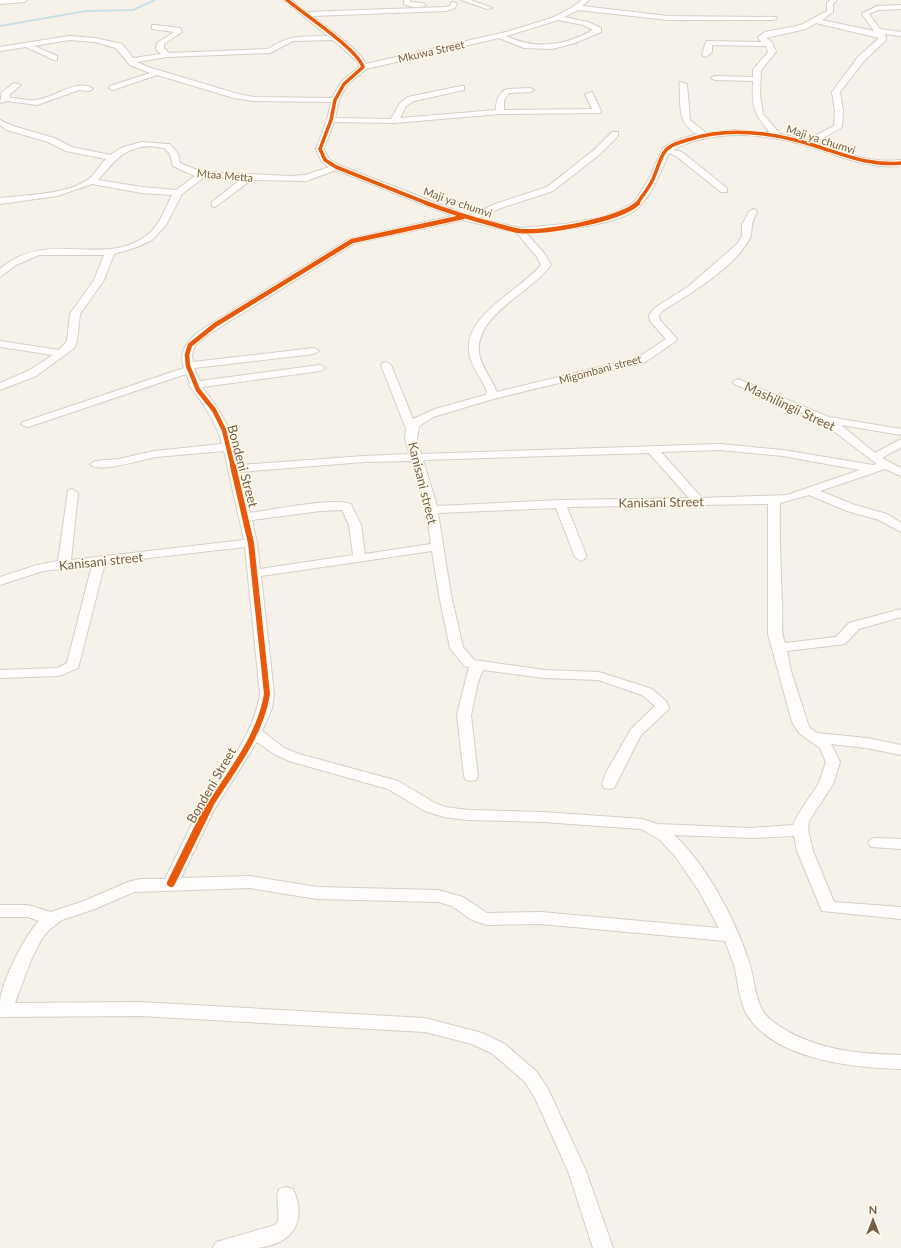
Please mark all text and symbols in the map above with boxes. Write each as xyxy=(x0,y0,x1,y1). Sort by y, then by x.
street label: Mkuwa Street xyxy=(397,37,465,65)
street label: Maji ya chumvi xyxy=(785,122,858,156)
street label: Mtaa Metta xyxy=(196,166,254,184)
street label: Maji ya chumvi xyxy=(422,184,494,220)
street label: Migombani street xyxy=(557,352,643,386)
street label: Mashilingii Street xyxy=(742,378,838,434)
street label: Bondeni Street xyxy=(224,423,262,509)
street label: Kanisani street xyxy=(405,440,441,526)
street label: Kanisani Street xyxy=(618,493,704,511)
street label: Kanisani street xyxy=(58,549,144,573)
street label: Bondeni Street xyxy=(183,744,239,826)
north arrow xyxy=(853,1200,893,1240)
text: N xyxy=(869,1203,877,1216)

